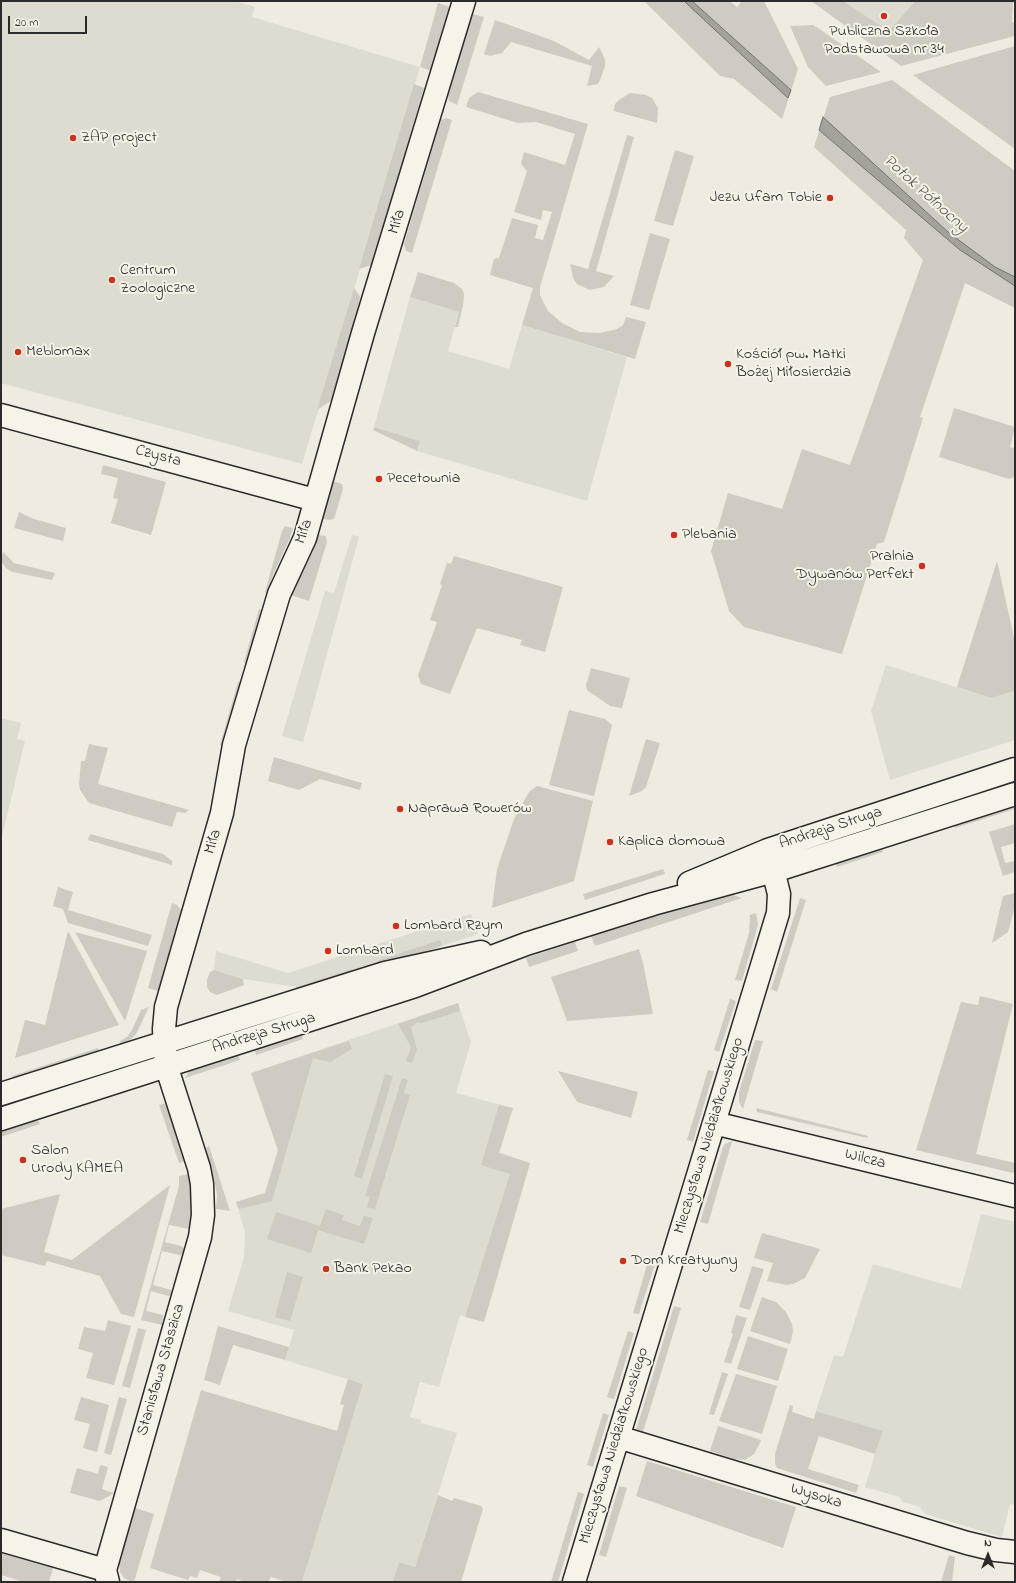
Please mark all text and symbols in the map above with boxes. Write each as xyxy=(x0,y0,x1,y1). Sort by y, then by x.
scale bar xyxy=(10,8,89,34)
marker: Publiczna Szkoła Podstawowa nr 34 xyxy=(879,11,889,21)
text: 20 m xyxy=(15,14,38,32)
place label: Publiczna Szkoła Podstawowa nr 34 xyxy=(824,22,944,60)
place label: ZAP project xyxy=(81,128,157,148)
marker: ZAP project xyxy=(68,133,78,143)
water label: Potok Północny xyxy=(878,152,972,238)
place label: Jezu Ufam Tobie xyxy=(710,188,822,208)
marker: Jezu Ufam Tobie xyxy=(825,193,835,203)
street label: Miła xyxy=(385,207,411,237)
place label: Centrum Zoologiczne xyxy=(120,261,195,299)
marker: Centrum Zoologiczne xyxy=(107,275,117,285)
place label: Meblomax xyxy=(26,342,90,362)
place label: Kościół pw. Matki Bożej Miłosierdzia xyxy=(736,345,851,383)
marker: Meblomax xyxy=(13,347,23,357)
marker: Kościół pw. Matki Bożej Miłosierdzia xyxy=(723,359,733,369)
street label: Czysta xyxy=(133,442,183,472)
place label: Pecetownia xyxy=(387,469,460,489)
marker: Pecetownia xyxy=(374,474,384,484)
street label: Miła xyxy=(292,517,318,547)
place label: Plebania xyxy=(682,525,737,545)
marker: Plebania xyxy=(669,530,679,540)
place label: Pralnia Dywanów Perfekt xyxy=(796,547,914,585)
marker: Pralnia Dywanów Perfekt xyxy=(917,561,927,571)
place label: Naprawa Rowerów xyxy=(408,799,531,819)
street label: Andrzeja Struga xyxy=(777,803,885,855)
marker: Naprawa Rowerów xyxy=(395,804,405,814)
street label: Miła xyxy=(201,827,227,857)
place label: Kaplica domowa xyxy=(618,832,725,852)
marker: Kaplica domowa xyxy=(605,837,615,847)
place label: Lombard Rzym xyxy=(404,916,503,936)
marker: Lombard Rzym xyxy=(391,921,401,931)
place label: Lombard xyxy=(336,941,394,961)
marker: Lombard xyxy=(323,946,333,956)
street label: Andrzeja Struga xyxy=(210,1009,318,1059)
street label: Mieczysława Niedziałkowskiego xyxy=(671,1036,749,1236)
place label: Salon Urody KAMEA xyxy=(31,1141,123,1179)
street label: Wilcza xyxy=(843,1146,887,1174)
marker: Salon Urody KAMEA xyxy=(18,1155,28,1165)
place label: Dom Kreatywny xyxy=(631,1251,738,1271)
marker: Dom Kreatywny xyxy=(618,1256,628,1266)
place label: Bank Pekao xyxy=(334,1259,412,1279)
marker: Bank Pekao xyxy=(321,1264,331,1274)
street label: Stanisława Staszica xyxy=(134,1302,190,1438)
street label: Mieczysława Niedziałkowskiego xyxy=(576,1346,654,1546)
street label: Wysoka xyxy=(788,1480,844,1514)
north arrow xyxy=(968,1535,1008,1575)
text: N xyxy=(984,1535,992,1551)

